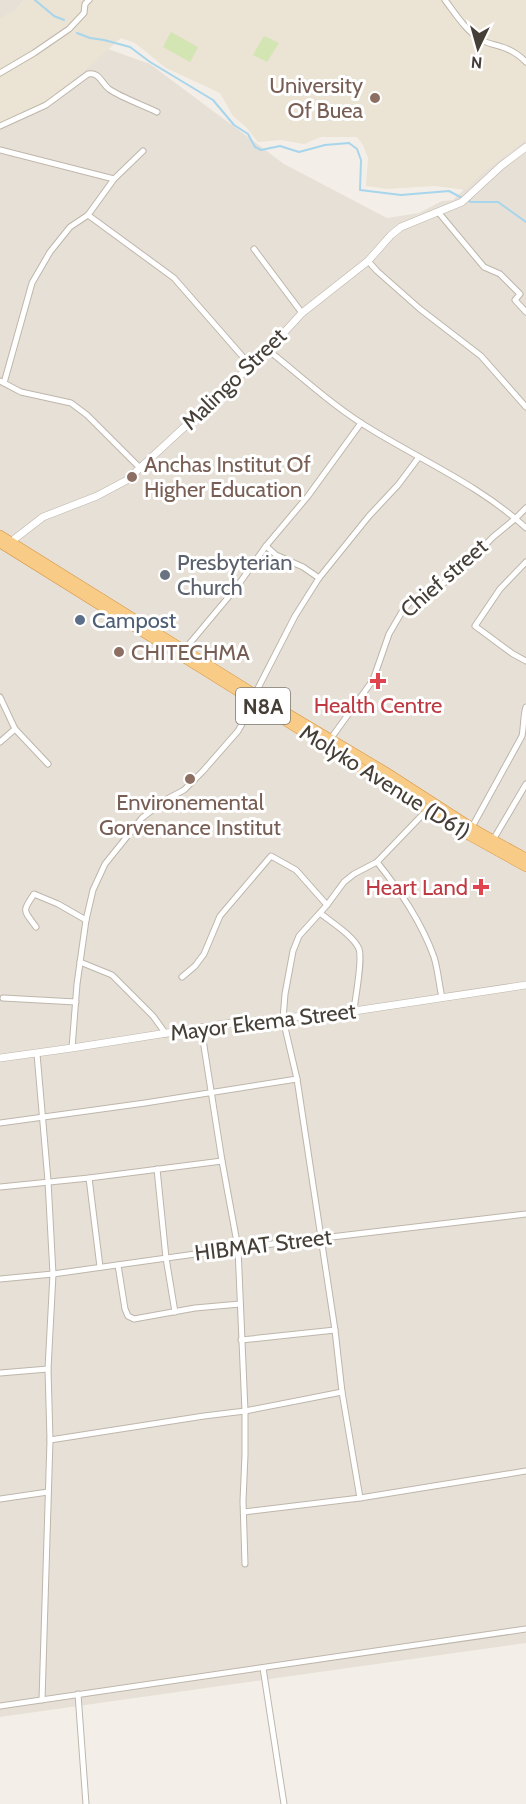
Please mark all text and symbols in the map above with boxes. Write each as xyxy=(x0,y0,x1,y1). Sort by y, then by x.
north arrow xyxy=(448,18,508,78)
text: N xyxy=(470,52,483,72)
place label: University Of Buea xyxy=(269,72,363,124)
marker: University Of Buea xyxy=(368,91,382,105)
street label: Malingo Street xyxy=(176,322,292,436)
place label: Anchas Institut Of Higher Education xyxy=(144,451,311,503)
marker: Anchas Institut Of Higher Education xyxy=(125,470,139,484)
street label: Chief street xyxy=(395,532,494,623)
place label: Presbyterian Church xyxy=(177,549,293,601)
marker: Presbyterian Church xyxy=(158,568,172,582)
place label: Campost xyxy=(92,607,177,634)
marker: Campost xyxy=(73,613,87,627)
place label: CHITECHMA xyxy=(131,639,250,666)
marker: CHITECHMA xyxy=(112,645,126,659)
marker: Health Centre xyxy=(369,672,387,690)
road number: N8A xyxy=(236,688,290,724)
place label: Health Centre xyxy=(314,692,442,719)
street label: Molyko Avenue (D61) xyxy=(295,719,475,845)
marker: Environemental Gorvenance Institut xyxy=(183,772,197,786)
place label: Environemental Gorvenance Institut xyxy=(99,789,282,841)
place label: Heart Land xyxy=(366,874,468,901)
marker: Heart Land xyxy=(472,878,490,896)
street label: Mayor Ekema Street xyxy=(169,997,358,1047)
street label: HIBMAT Street xyxy=(193,1223,334,1267)

